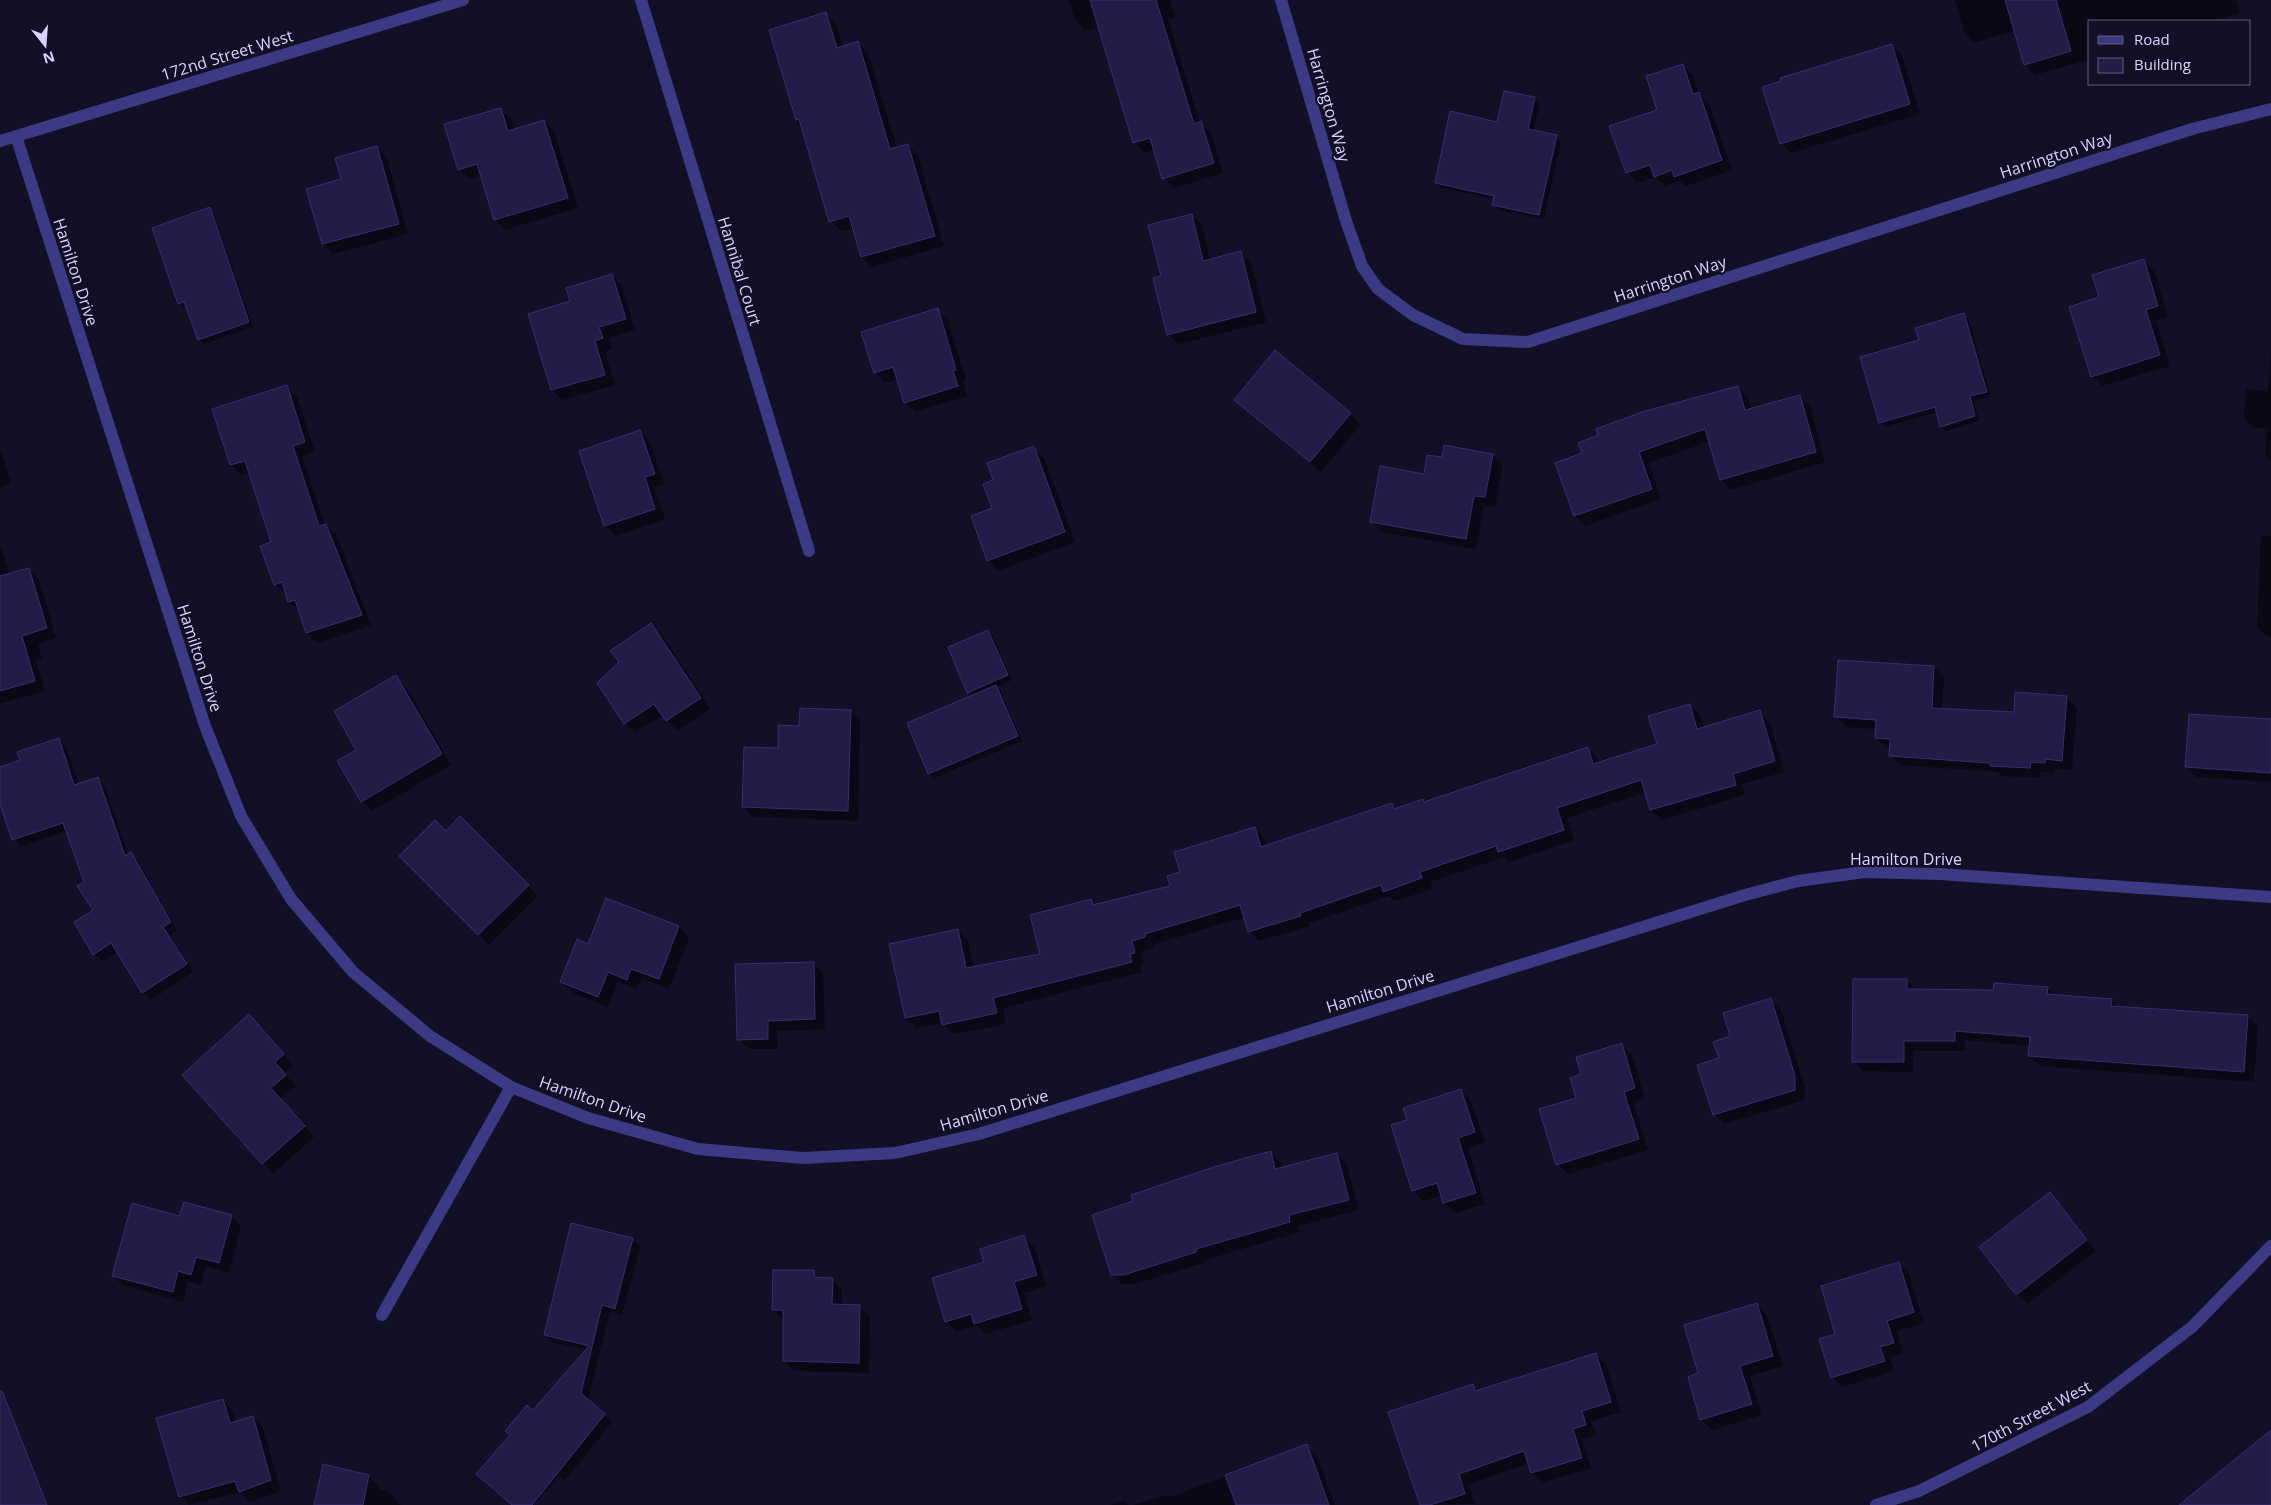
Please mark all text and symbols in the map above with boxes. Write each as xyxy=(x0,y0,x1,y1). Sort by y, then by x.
north arrow xyxy=(20,20,70,70)
legend xyxy=(2088,20,2251,85)
street label: 172nd Street West xyxy=(158,24,296,86)
text: Road xyxy=(2134,29,2170,49)
street label: Harrington Way xyxy=(1302,46,1356,165)
text: N xyxy=(41,47,57,69)
text: Building xyxy=(2134,54,2191,74)
street label: Harrington Way xyxy=(1997,126,2116,184)
street label: Hannibal Court xyxy=(713,214,767,329)
street label: Hamilton Drive xyxy=(48,215,104,329)
street label: Harrington Way xyxy=(1611,250,1730,308)
street label: Hamilton Drive xyxy=(172,601,228,715)
street label: Hamilton Drive xyxy=(1850,848,1962,870)
street label: Hamilton Drive xyxy=(1323,964,1437,1018)
street label: Hamilton Drive xyxy=(536,1070,650,1128)
street label: Hamilton Drive xyxy=(937,1084,1051,1136)
street label: 170th Street West xyxy=(1967,1375,2095,1457)

